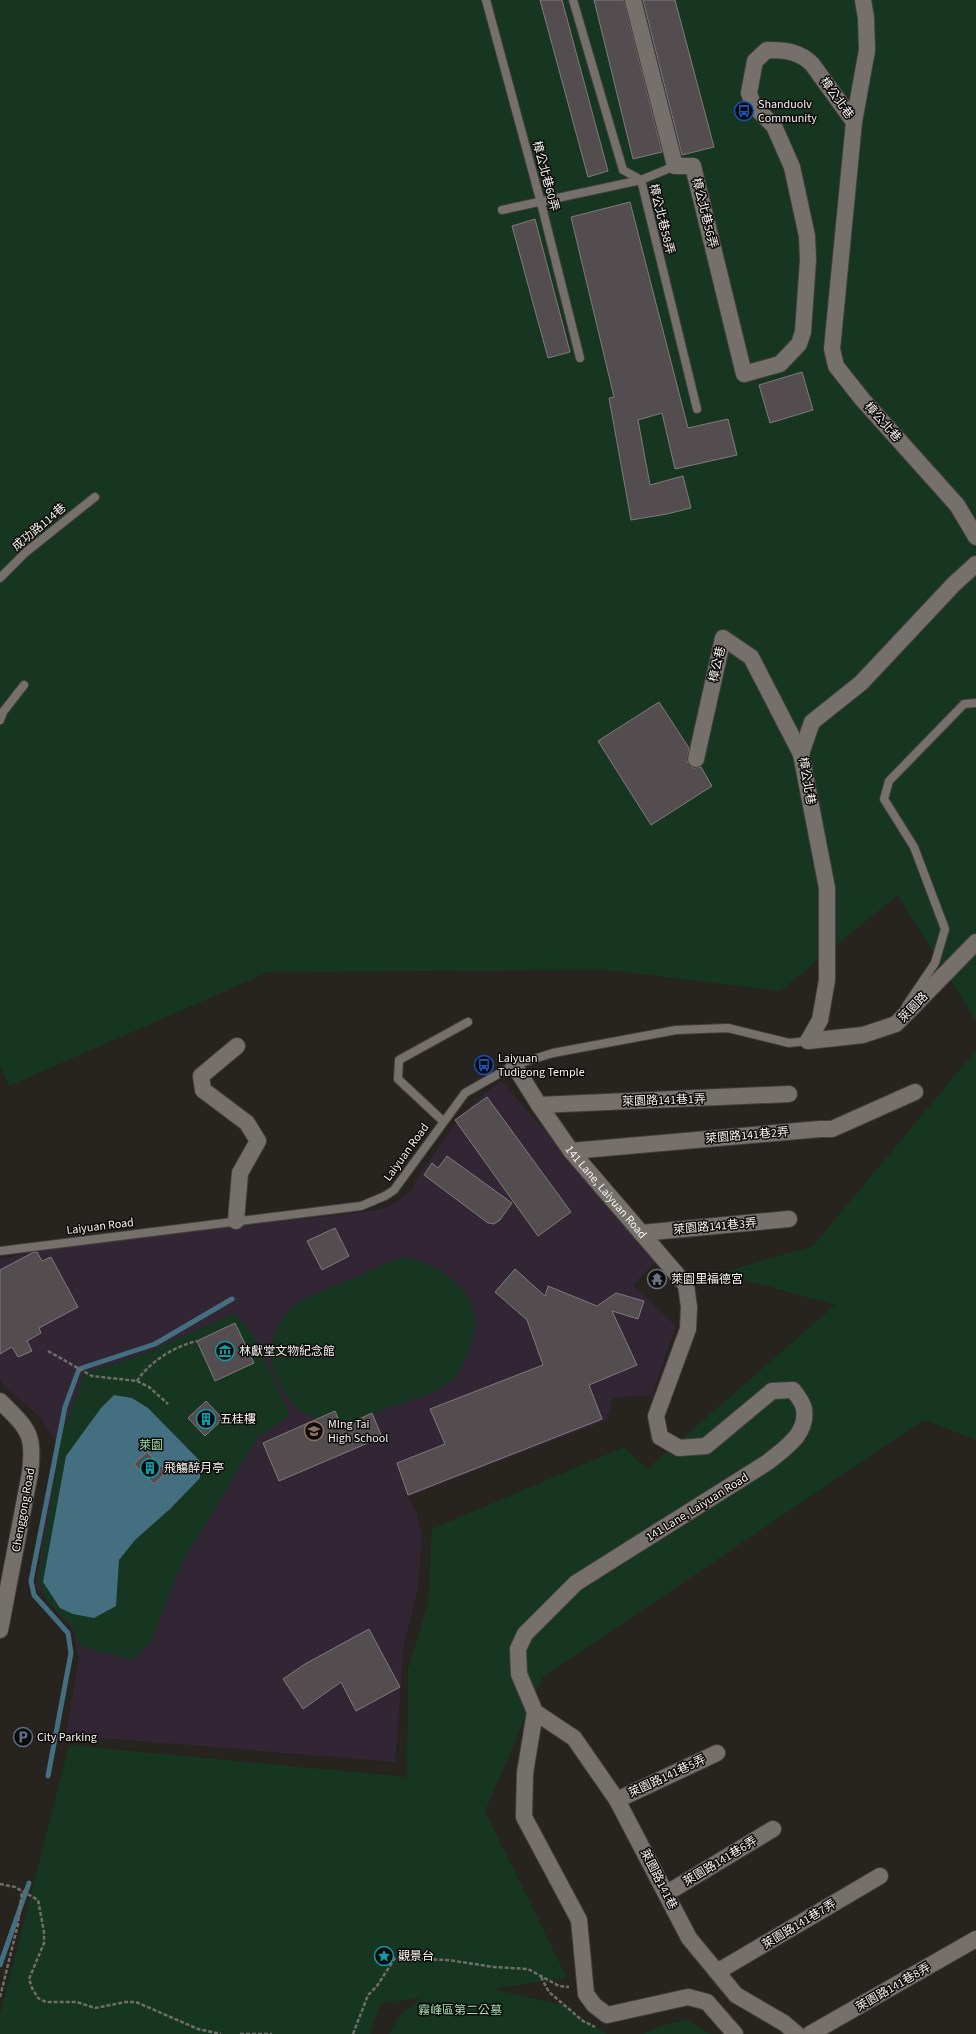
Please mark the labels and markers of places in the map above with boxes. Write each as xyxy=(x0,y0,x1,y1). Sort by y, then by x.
place label: Shanduolv Community xyxy=(758,96,817,127)
bus stop icon: Shanduolv Community xyxy=(733,100,755,122)
place label: Laiyuan Tudigong Temple xyxy=(498,1050,585,1081)
bus stop icon: Laiyuan Tudigong Temple xyxy=(473,1054,495,1076)
temple icon: 萊園里福德宮 xyxy=(646,1268,668,1290)
place label: 萊園里福德宮 xyxy=(671,1271,743,1288)
museum icon: 林獻堂文物紀念館 xyxy=(214,1340,236,1362)
place label: 林獻堂文物紀念館 xyxy=(239,1343,335,1360)
building icon: 五桂樓 xyxy=(195,1408,217,1430)
place label: 五桂樓 xyxy=(220,1411,256,1428)
place label: MIng Tai High School xyxy=(328,1416,388,1447)
school or university icon: MIng Tai High School xyxy=(303,1420,325,1442)
building icon: 飛觴醉月亭 xyxy=(139,1457,161,1479)
place label: 飛觴醉月亭 xyxy=(164,1460,224,1477)
parking icon: City Parking xyxy=(12,1726,34,1748)
place label: City Parking xyxy=(37,1729,97,1746)
place icon: 觀景台 xyxy=(373,1945,395,1967)
place label: 觀景台 xyxy=(398,1948,434,1965)

